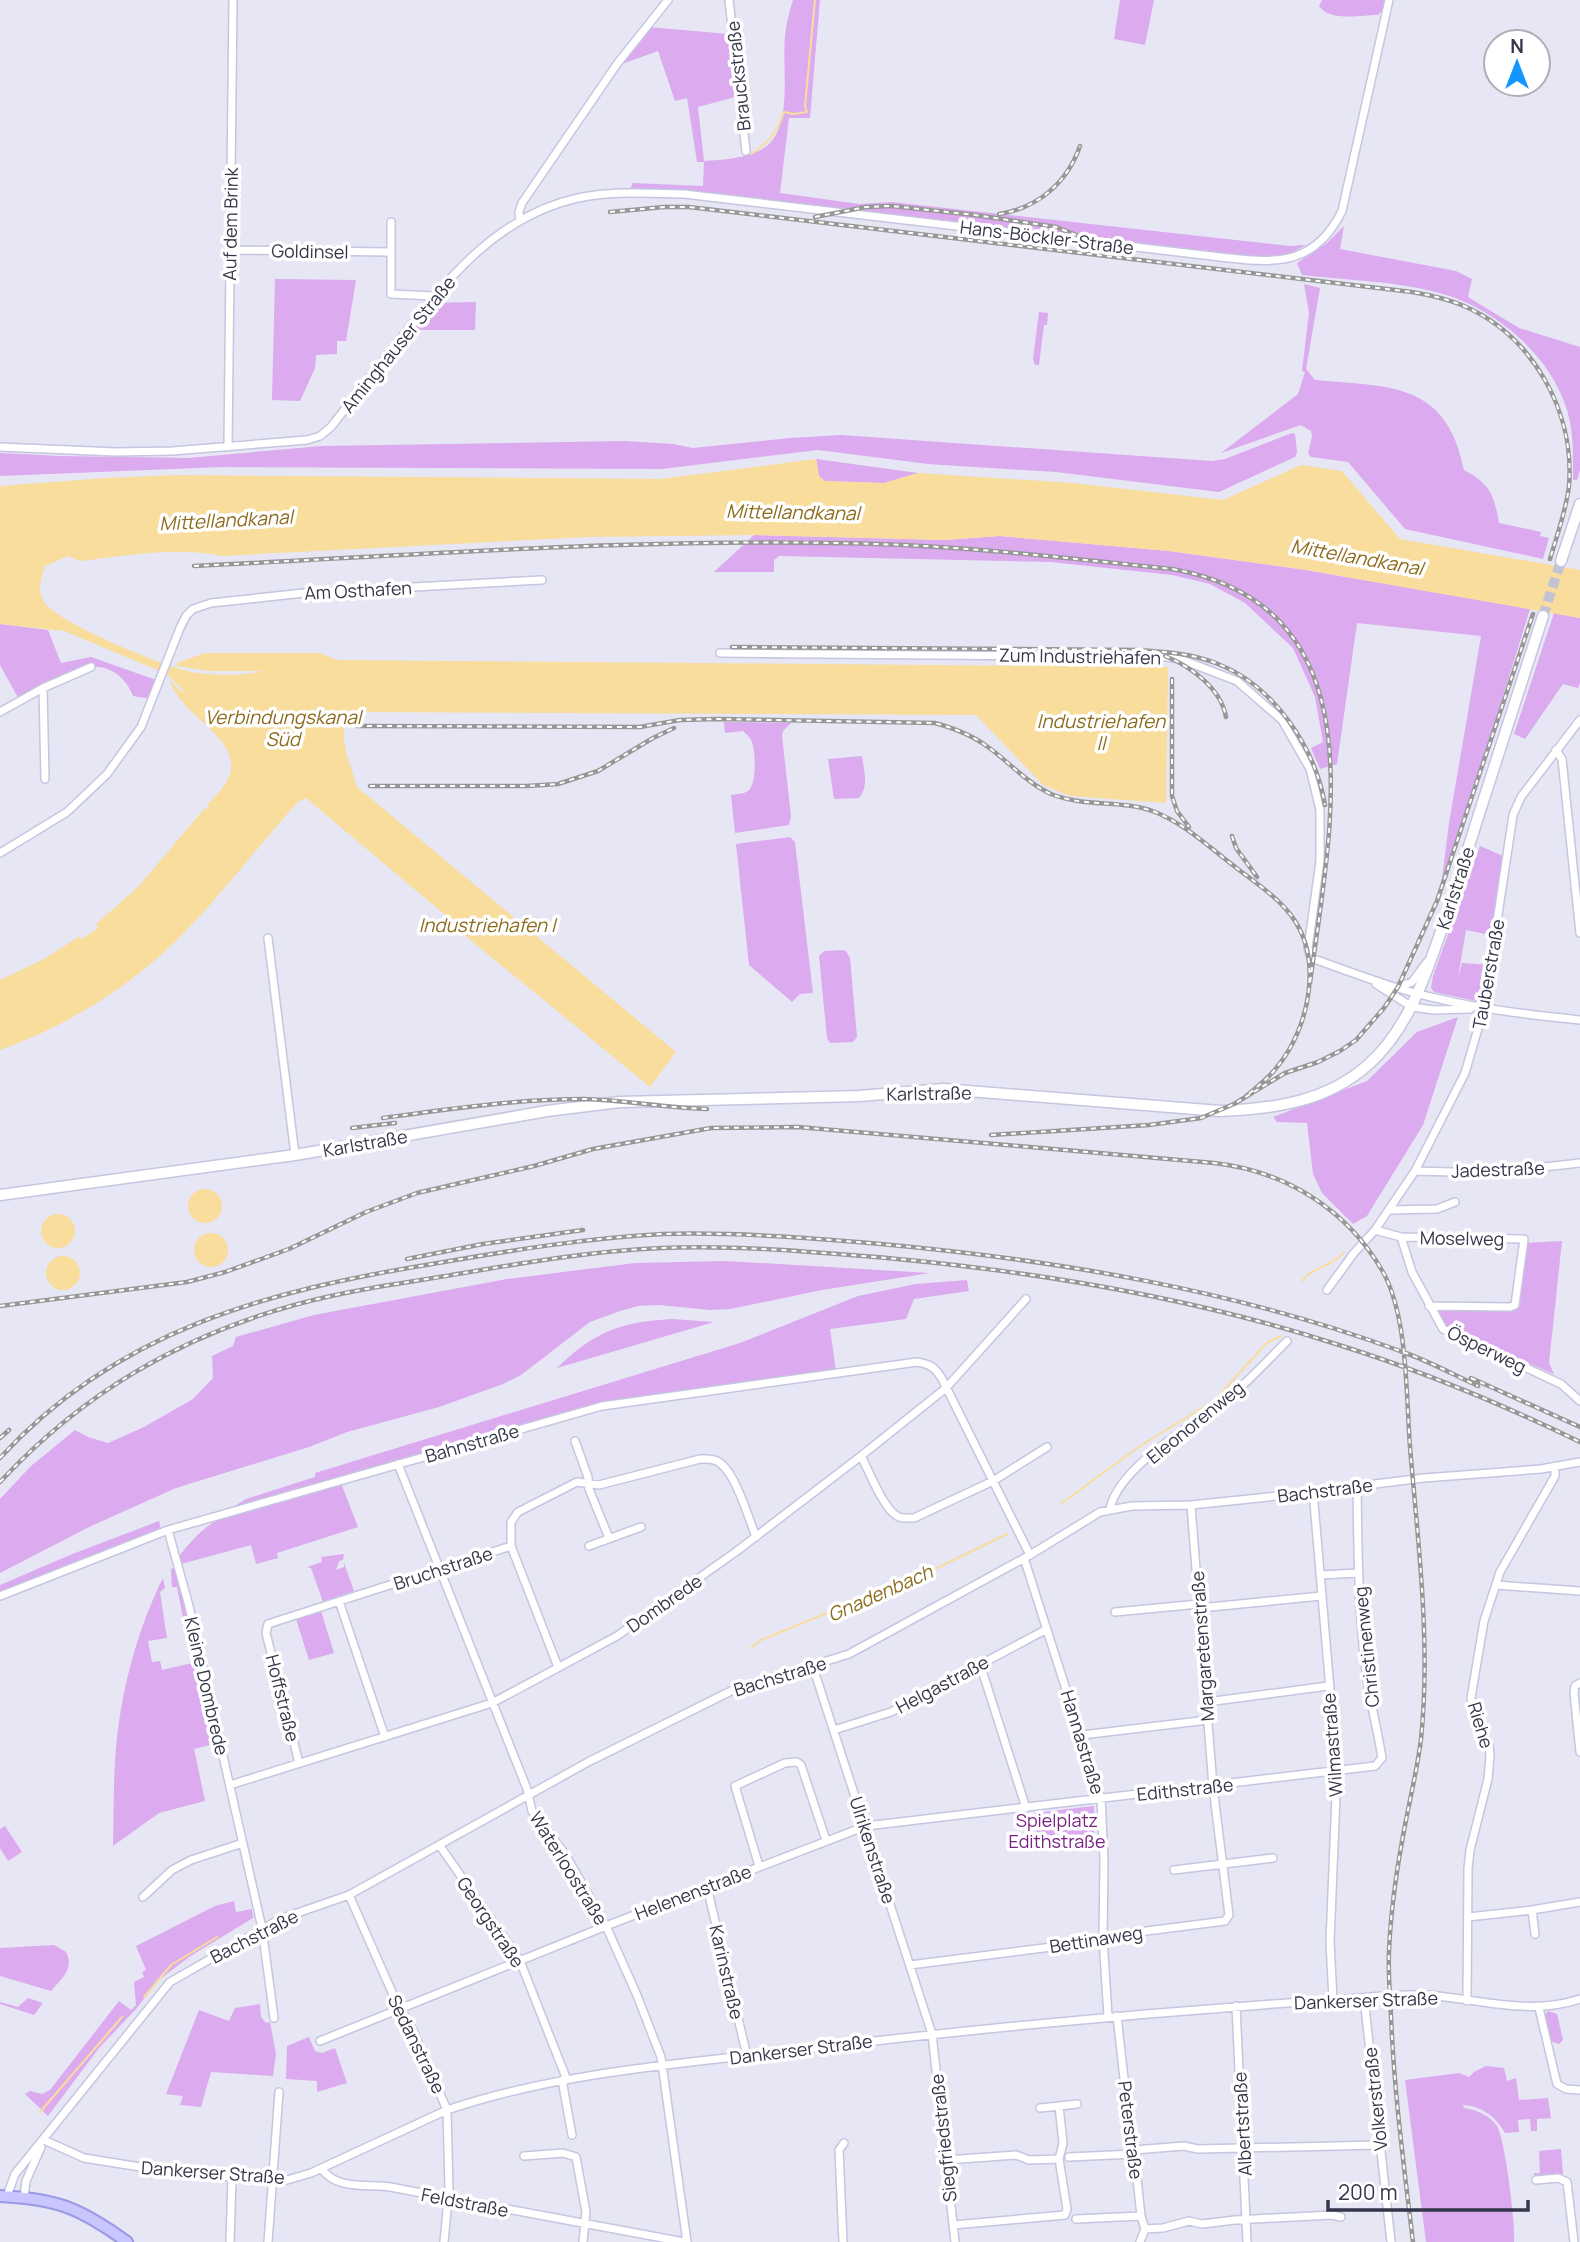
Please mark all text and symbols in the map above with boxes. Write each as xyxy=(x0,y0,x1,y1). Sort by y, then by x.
street label: Brauckstraße xyxy=(720,20,756,132)
north arrow xyxy=(1482,28,1552,98)
text: N xyxy=(1510,33,1524,59)
street label: Auf dem Brink xyxy=(217,166,243,281)
street label: Hans-Böckler-Straße xyxy=(959,214,1135,260)
street label: Goldinsel xyxy=(271,238,349,264)
street label: Aminghauser Straße xyxy=(335,271,461,417)
water label: Mittellandkanal xyxy=(726,498,863,526)
water label: Mittellandkanal xyxy=(159,503,296,536)
water label: Mittellandkanal xyxy=(1289,533,1428,582)
street label: Am Osthafen xyxy=(304,575,412,605)
street label: Zum Industriehafen xyxy=(999,643,1161,669)
water label: Verbindungskanal Süd xyxy=(205,704,364,752)
water label: Industriehafen II xyxy=(1037,708,1166,756)
street label: Karlstraße xyxy=(1430,844,1480,932)
water label: Industriehafen I xyxy=(419,912,558,938)
street label: Tauberstraße xyxy=(1466,917,1510,1031)
street label: Karlstraße xyxy=(886,1080,972,1106)
street label: Karlstraße xyxy=(321,1124,409,1162)
street label: Jadestraße xyxy=(1451,1155,1545,1183)
street label: Moselweg xyxy=(1420,1225,1504,1251)
street label: Ösperweg xyxy=(1444,1320,1530,1378)
street label: Eleonorenweg xyxy=(1141,1375,1249,1469)
street label: Bahnstraße xyxy=(422,1418,522,1468)
street label: Bachstraße xyxy=(1276,1472,1374,1508)
street label: Bruchstraße xyxy=(390,1541,496,1595)
water label: Gnadenbach xyxy=(823,1558,937,1628)
street label: Dombrede xyxy=(622,1568,706,1638)
street label: Margaretenstraße xyxy=(1185,1570,1219,1722)
street label: Christinenweg xyxy=(1348,1585,1384,1709)
street label: Kleine Dombrede xyxy=(179,1615,235,1757)
street label: Helgastraße xyxy=(891,1650,993,1718)
street label: Bachstraße xyxy=(731,1651,829,1701)
street label: Hoffstraße xyxy=(261,1652,305,1744)
street label: Hannastraße xyxy=(1056,1687,1110,1797)
street label: Wilmastraße xyxy=(1316,1692,1348,1798)
street label: Riehe xyxy=(1463,1699,1499,1751)
street label: Edithstraße xyxy=(1135,1772,1235,1806)
street label: Ulrikenstraße xyxy=(844,1793,902,1907)
street label: Waterloostraße xyxy=(525,1807,613,1929)
park label: Spielplatz Edithstraße xyxy=(1008,1808,1106,1853)
street label: Helenenstraße xyxy=(631,1859,755,1925)
street label: Georgstraße xyxy=(452,1872,530,1972)
street label: Bachstraße xyxy=(206,1904,302,1968)
street label: Bettinaweg xyxy=(1048,1920,1144,1958)
street label: Karinstraße xyxy=(704,1922,750,2022)
street label: Dankerser Straße xyxy=(1294,1985,1438,2015)
street label: Sedanstraße xyxy=(383,1991,451,2097)
street label: Dankerser Straße xyxy=(728,2028,874,2070)
street label: Volkerstraße xyxy=(1358,2046,1392,2152)
street label: Albertstraße xyxy=(1227,2071,1257,2177)
street label: Siegfriedstraße xyxy=(924,2073,962,2203)
street label: Peterstraße xyxy=(1113,2079,1149,2181)
street label: Dankerser Straße xyxy=(140,2155,286,2189)
scale bar xyxy=(1328,2168,1528,2212)
text: 200 m xyxy=(1338,2178,1398,2206)
street label: Feldstraße xyxy=(419,2182,511,2222)

